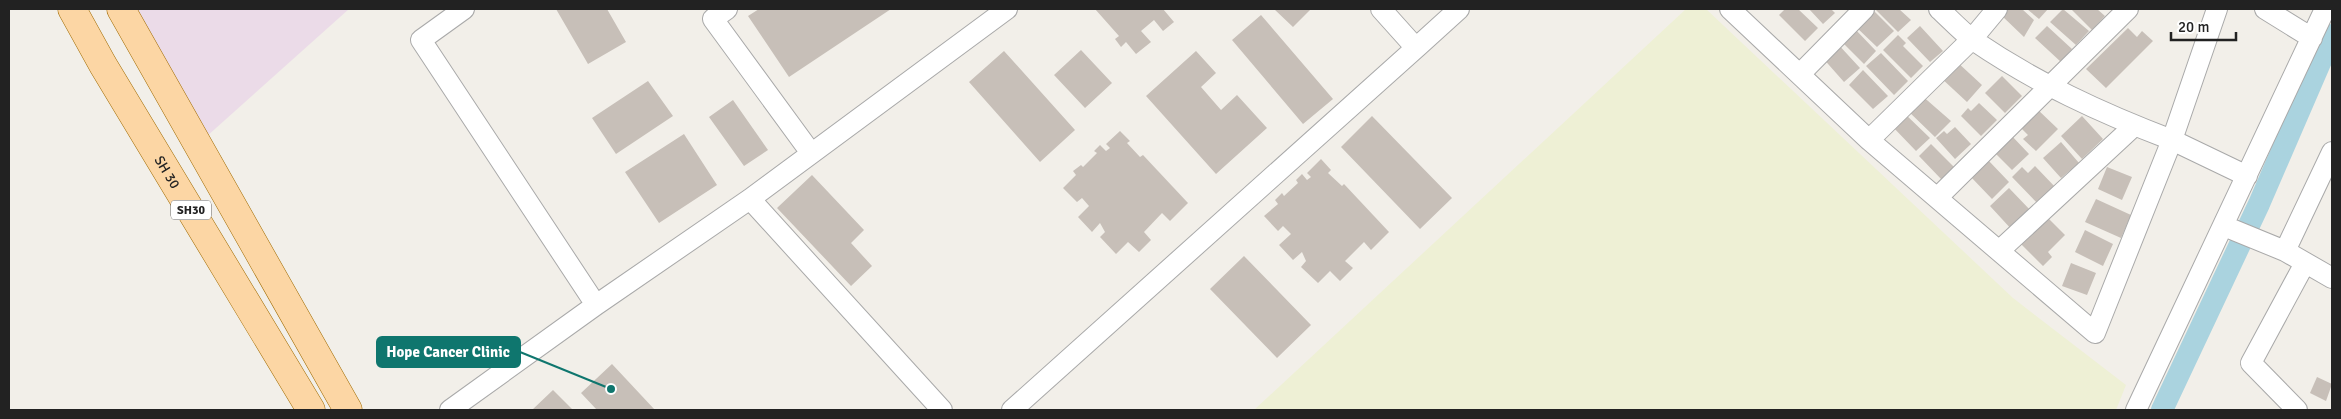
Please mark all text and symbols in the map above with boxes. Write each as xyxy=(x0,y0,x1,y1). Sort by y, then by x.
scale bar xyxy=(2171,10,2236,42)
text: 20 m xyxy=(2178,18,2209,36)
street label: SH 30 xyxy=(151,152,184,192)
road number: SH30 xyxy=(171,200,211,220)
callout: Hope Cancer Clinic xyxy=(377,337,520,367)
text: Hope Cancer Clinic xyxy=(386,343,510,361)

